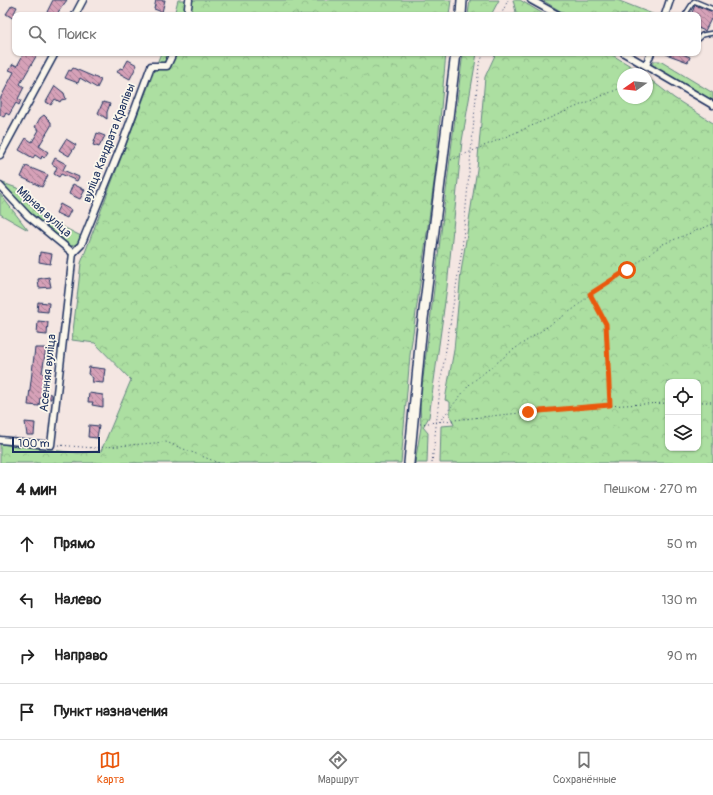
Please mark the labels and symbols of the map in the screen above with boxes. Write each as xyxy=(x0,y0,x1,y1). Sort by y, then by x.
north arrow xyxy=(617,68,653,104)
street label: вуліца Кандрата Крапівы xyxy=(79,81,139,205)
street label: Мірная вуліца xyxy=(13,183,75,241)
route start xyxy=(618,261,636,279)
street label: Асенняя вуліца xyxy=(36,333,60,413)
route end xyxy=(519,403,537,421)
scale bar xyxy=(12,435,100,454)

